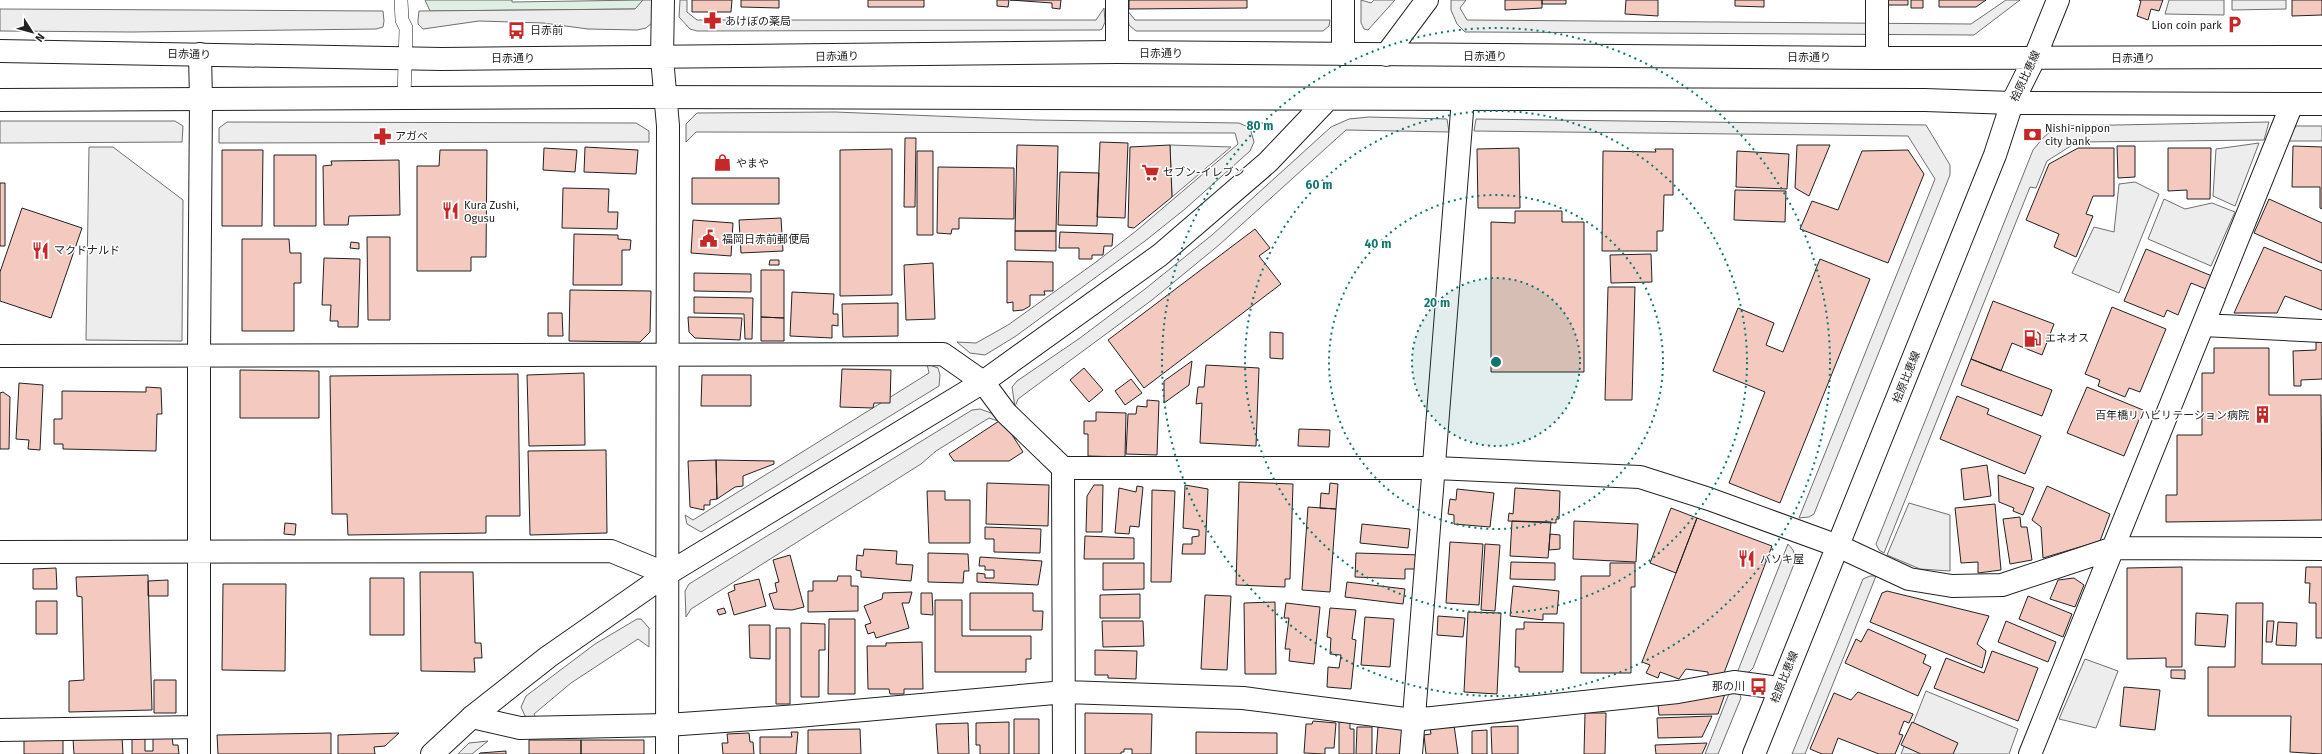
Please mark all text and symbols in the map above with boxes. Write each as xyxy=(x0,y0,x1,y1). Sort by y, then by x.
pharmacy icon: あけぼの薬局 xyxy=(702,11,722,31)
north arrow xyxy=(12,12,52,52)
place label: あけぼの薬局 xyxy=(725,15,791,28)
parking icon: Lion coin park xyxy=(2225,15,2245,35)
place label: Lion coin park xyxy=(2151,19,2222,32)
bus stop icon: 日赤前 xyxy=(507,20,527,40)
place label: 日赤前 xyxy=(530,24,563,37)
text: N xyxy=(32,31,47,44)
street label: 日赤通り xyxy=(1139,47,1183,60)
street label: 日赤通り xyxy=(167,48,211,61)
street label: 桧原比恵線 xyxy=(2008,49,2043,104)
street label: 日赤通り xyxy=(815,50,859,63)
street label: 日赤通り xyxy=(1463,50,1507,63)
street label: 日赤通り xyxy=(1787,51,1831,64)
street label: 日赤通り xyxy=(491,52,535,65)
street label: 日赤通り xyxy=(2111,52,2155,65)
text: 80 m xyxy=(1247,119,1273,133)
place label: Nishi-nippon city bank xyxy=(2045,122,2110,148)
bank icon: Nishi-nippon city bank xyxy=(2022,124,2042,144)
pharmacy icon: アガペ xyxy=(372,126,392,146)
place label: アガペ xyxy=(395,130,428,143)
shop icon: やまや xyxy=(713,153,733,173)
place label: やまや xyxy=(736,157,769,170)
supermarket icon: セブン-イレブン xyxy=(1140,162,1160,182)
place label: セブン-イレブン xyxy=(1163,166,1244,179)
text: 60 m xyxy=(1306,178,1332,192)
place label: Kura Zushi, Ogusu xyxy=(464,199,519,225)
restaurant icon: Kura Zushi, Ogusu xyxy=(441,201,461,221)
public building icon: 福岡日赤前郵便局 xyxy=(699,229,719,249)
place label: 福岡日赤前郵便局 xyxy=(722,233,810,246)
text: 40 m xyxy=(1365,237,1391,251)
restaurant icon: マクドナルド xyxy=(31,240,51,260)
place label: マクドナルド xyxy=(54,244,120,257)
text: 20 m xyxy=(1424,296,1450,310)
fuel station icon: エネオス xyxy=(2022,328,2042,348)
place label: エネオス xyxy=(2045,332,2089,345)
street label: 桧原比恵線 xyxy=(1890,349,1923,405)
centre of rings xyxy=(1489,355,1503,369)
building icon: 百年橋リハビリテーション病院 xyxy=(2252,405,2272,425)
place label: 百年橋リハビリテーション病院 xyxy=(2095,409,2249,422)
restaurant icon: バソキ屋 xyxy=(1737,549,1757,569)
place label: バソキ屋 xyxy=(1760,553,1804,566)
street label: 桧原比恵線 xyxy=(1768,649,1801,705)
bus stop icon: 那の川 xyxy=(1748,676,1768,696)
place label: 那の川 xyxy=(1712,680,1745,693)

